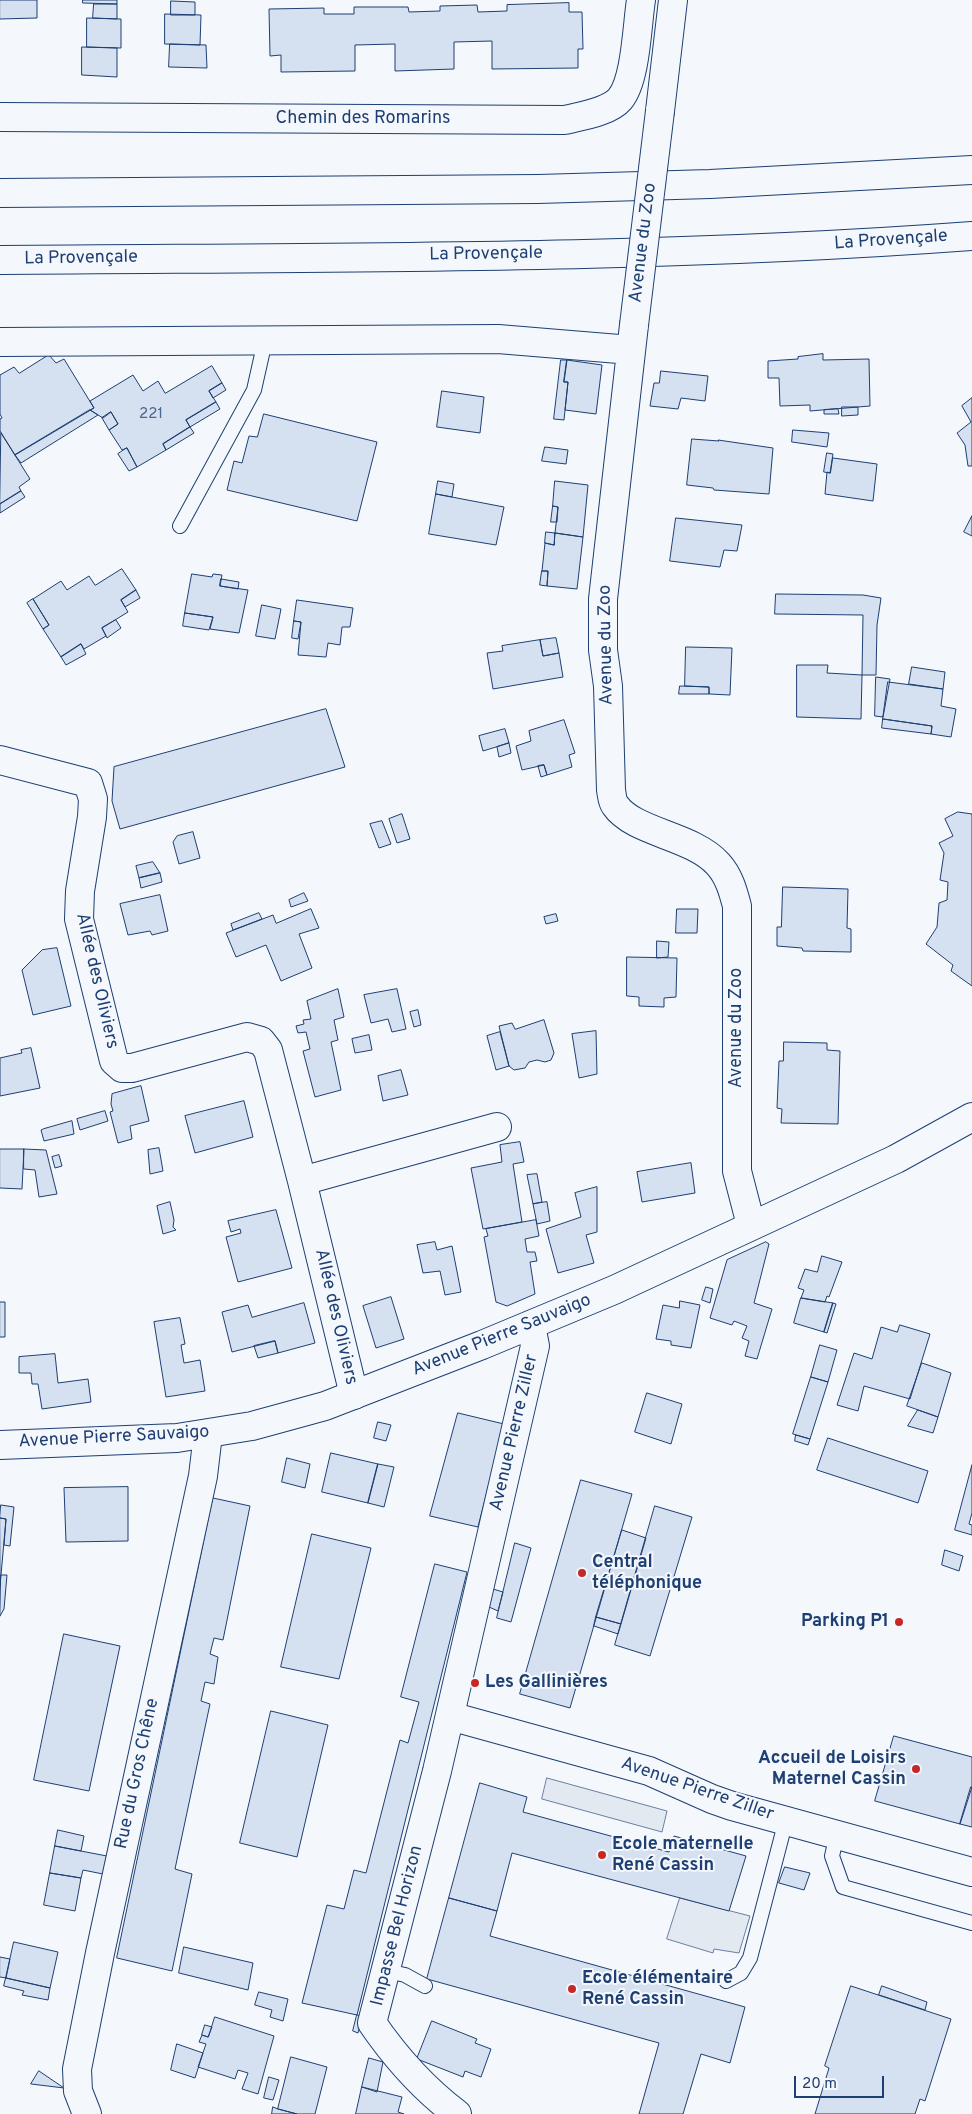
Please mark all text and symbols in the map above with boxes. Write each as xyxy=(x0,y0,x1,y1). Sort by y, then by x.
street label: Chemin des Romarins xyxy=(276,108,450,130)
street label: Avenue du Zoo xyxy=(626,182,662,304)
street label: La Provençale xyxy=(834,226,948,256)
street label: La Provençale xyxy=(429,243,543,267)
street label: La Provençale xyxy=(24,247,138,271)
house number: 221 xyxy=(139,406,163,424)
street label: Avenue du Zoo xyxy=(595,585,619,705)
street label: Allée des Oliviers xyxy=(70,911,122,1051)
street label: Avenue du Zoo xyxy=(726,968,748,1088)
street label: Allée des Oliviers xyxy=(309,1247,361,1387)
street label: Avenue Pierre Sauvaigo xyxy=(409,1290,595,1382)
street label: Avenue Pierre Ziller xyxy=(486,1353,544,1513)
street label: Avenue Pierre Sauvaigo xyxy=(18,1422,210,1454)
place label: Central téléphonique xyxy=(592,1552,702,1595)
marker: Central téléphonique xyxy=(576,1567,588,1579)
place label: Parking P1 xyxy=(801,1611,889,1633)
marker: Parking P1 xyxy=(893,1616,905,1628)
place label: Les Gallinières xyxy=(485,1672,608,1694)
marker: Les Gallinières xyxy=(469,1677,481,1689)
street label: Rue du Gros Chêne xyxy=(111,1697,165,1851)
place label: Accueil de Loisirs Maternel Cassin xyxy=(758,1748,906,1790)
street label: Avenue Pierre Ziller xyxy=(618,1754,776,1826)
marker: Accueil de Loisirs Maternel Cassin xyxy=(910,1763,922,1775)
place label: Ecole maternelle René Cassin xyxy=(612,1834,753,1876)
street label: Impasse Bel Horizon xyxy=(368,1843,428,2009)
marker: Ecole maternelle René Cassin xyxy=(596,1849,608,1861)
place label: Ecole élémentaire René Cassin xyxy=(582,1968,733,2010)
marker: Ecole élémentaire René Cassin xyxy=(566,1983,578,1995)
scale bar xyxy=(797,2066,887,2098)
text: 20 m xyxy=(802,2075,837,2094)

